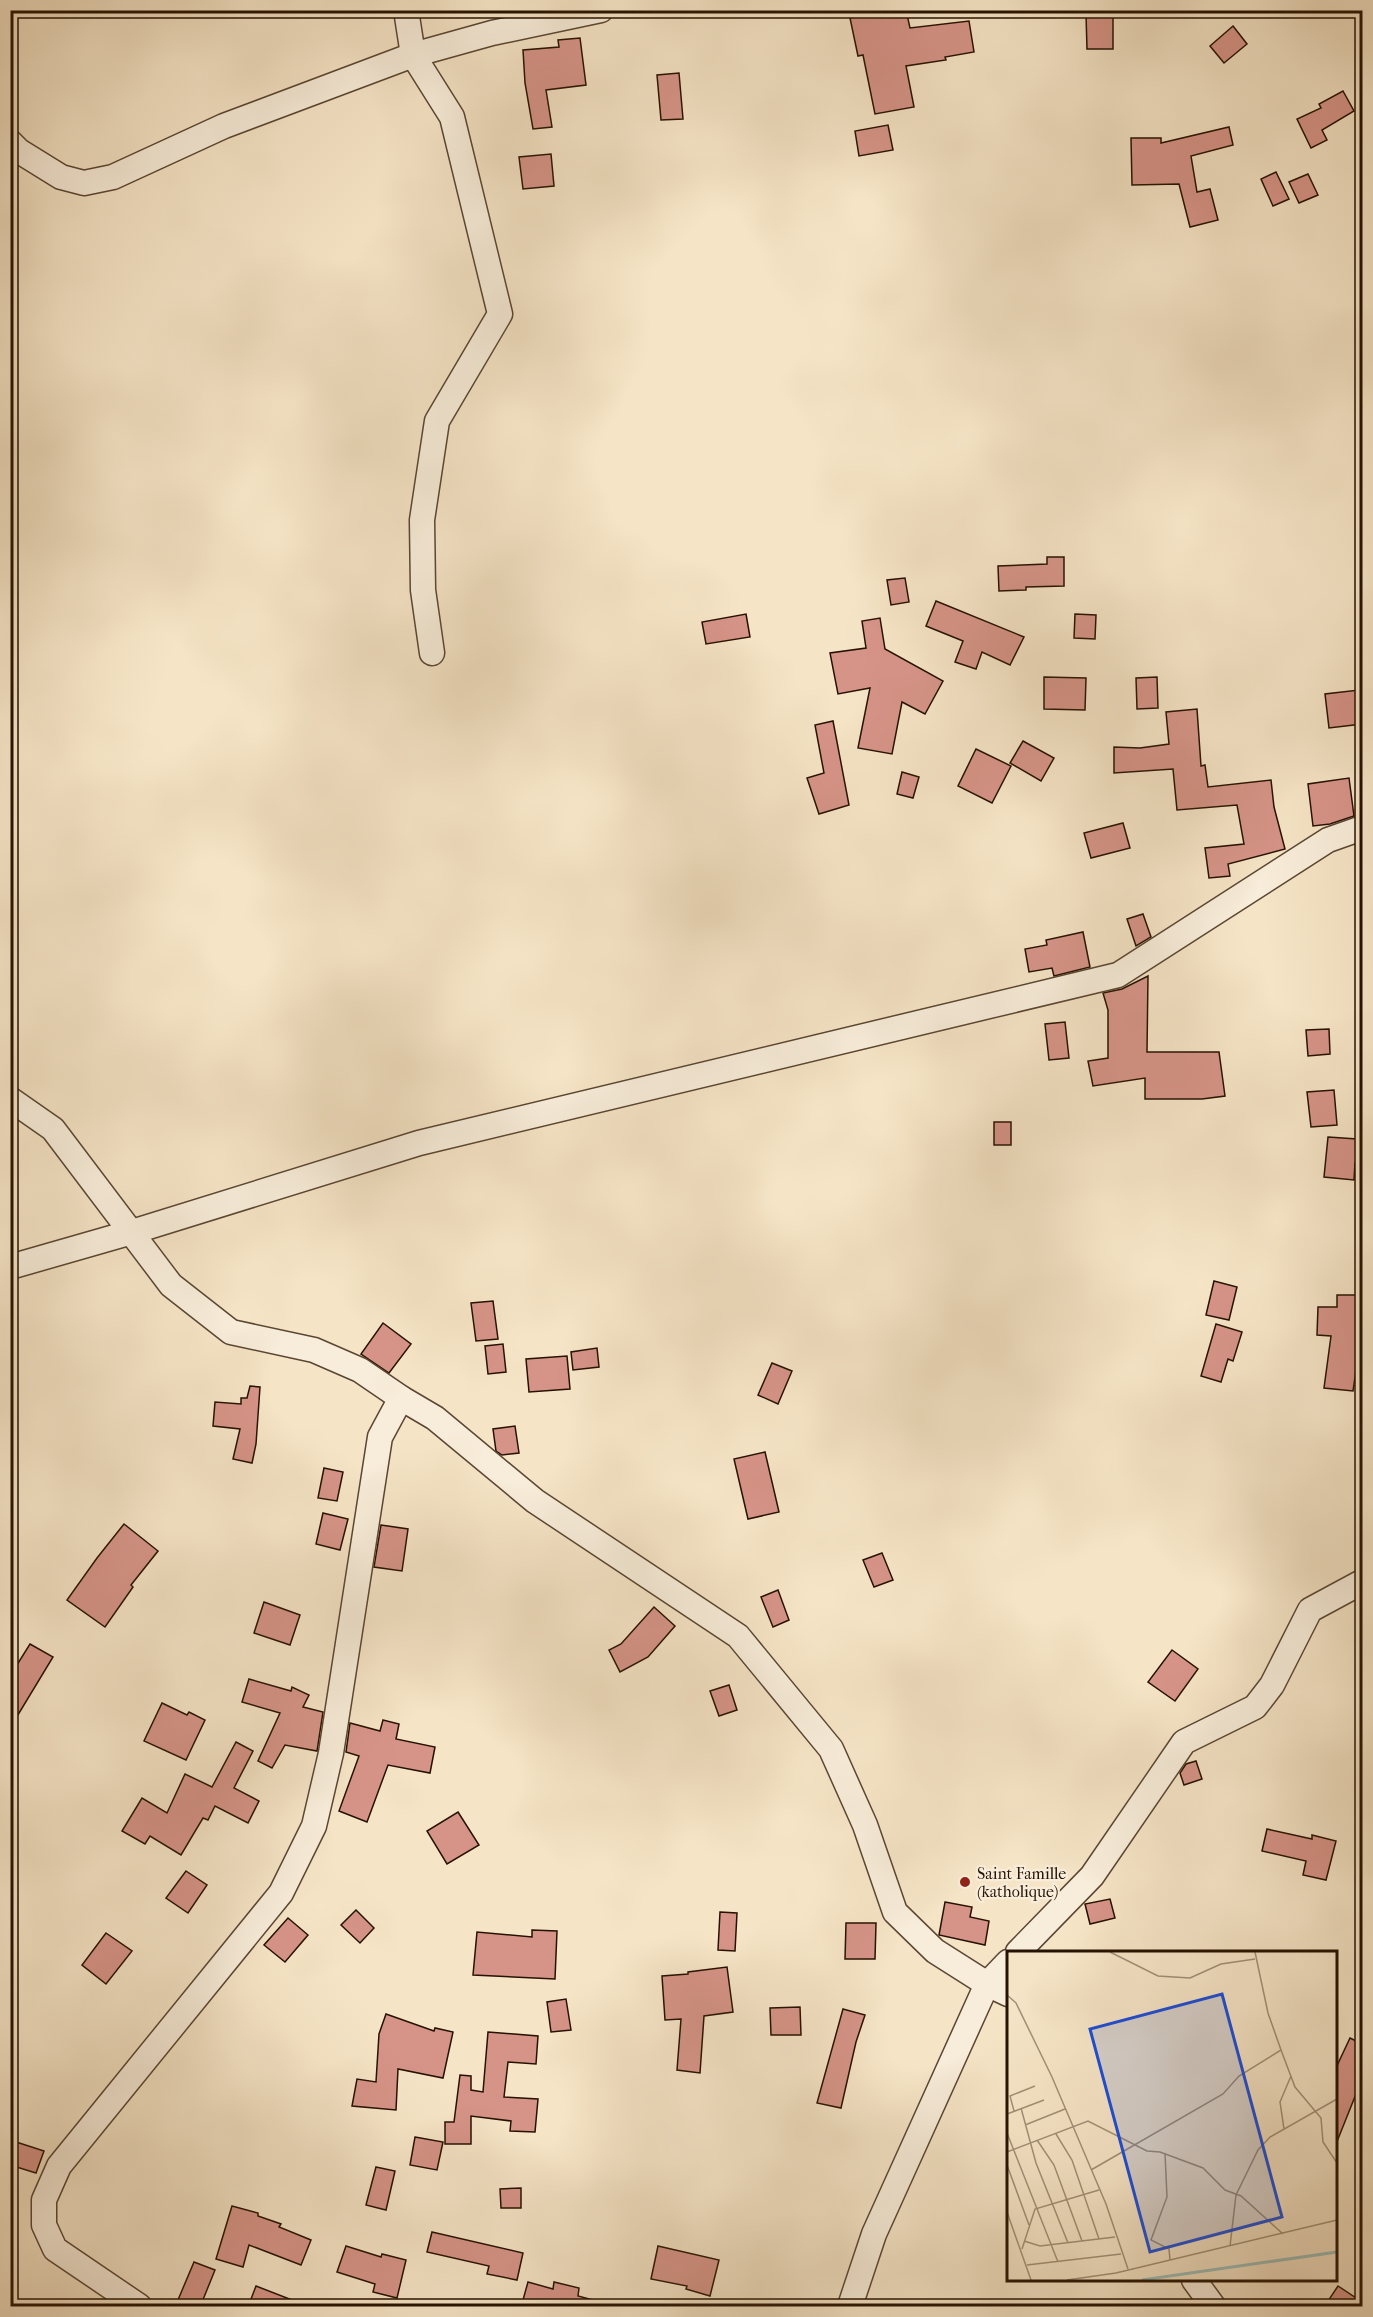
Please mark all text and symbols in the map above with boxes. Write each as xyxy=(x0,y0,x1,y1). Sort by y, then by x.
place label: Saint Famille (katholique) xyxy=(977,1864,1066,1901)
marker: Saint Famille (katholique) xyxy=(958,1875,972,1889)
inset map xyxy=(1007,1951,1337,2281)

